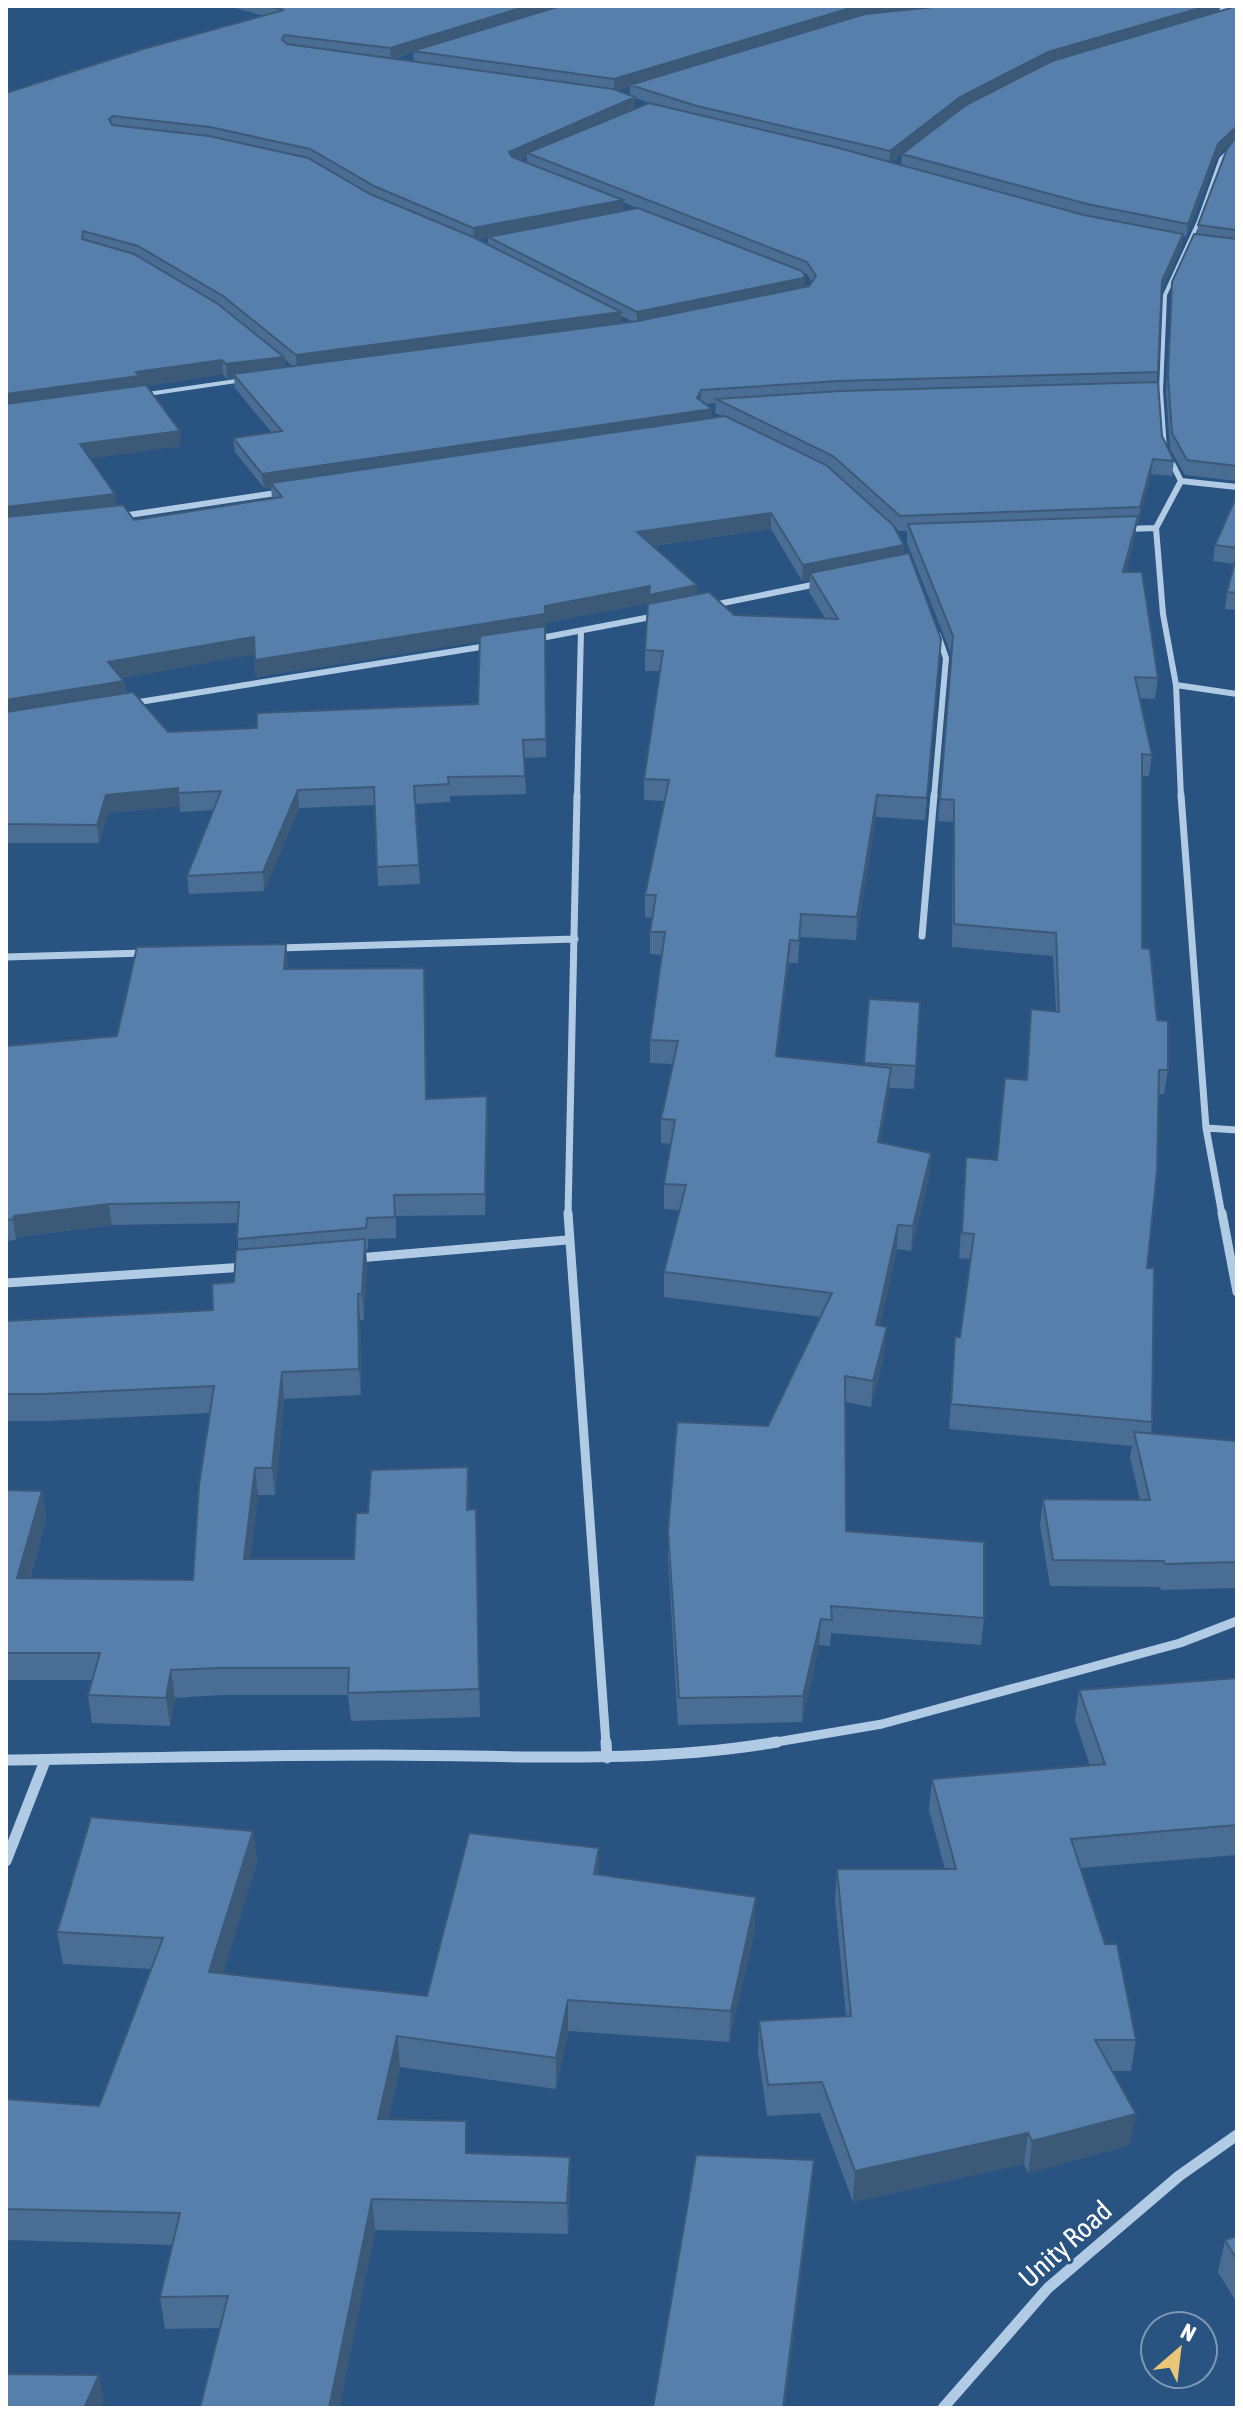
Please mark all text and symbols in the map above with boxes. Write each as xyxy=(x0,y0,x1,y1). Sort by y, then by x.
street label: Unity Road xyxy=(1012,2194,1118,2294)
north arrow xyxy=(1139,2310,1219,2390)
text: N xyxy=(1177,2318,1200,2347)

